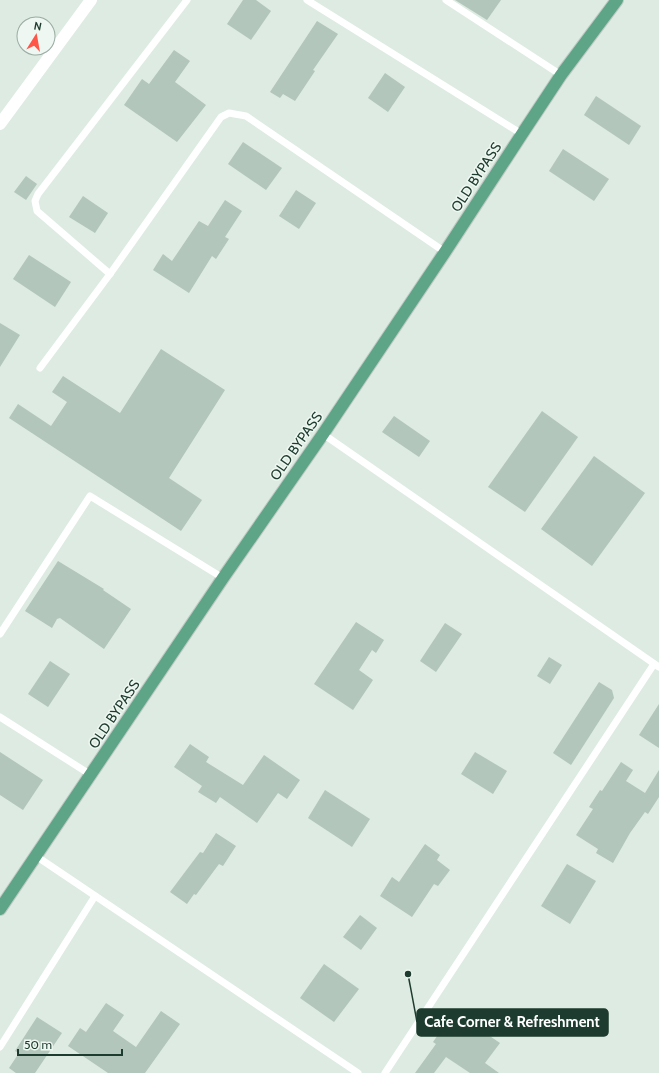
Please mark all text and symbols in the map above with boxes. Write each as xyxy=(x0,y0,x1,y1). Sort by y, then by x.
north arrow xyxy=(16,16,56,56)
text: N xyxy=(33,19,43,34)
street label: OLD BYPASS xyxy=(447,139,505,215)
street label: OLD BYPASS xyxy=(266,408,326,484)
street label: OLD BYPASS xyxy=(84,676,144,752)
callout: Cafe Corner & Refreshment xyxy=(417,1009,608,1036)
text: Cafe Corner & Refreshment xyxy=(424,1013,600,1031)
scale bar xyxy=(18,1031,122,1057)
text: 50 m xyxy=(24,1037,52,1052)

